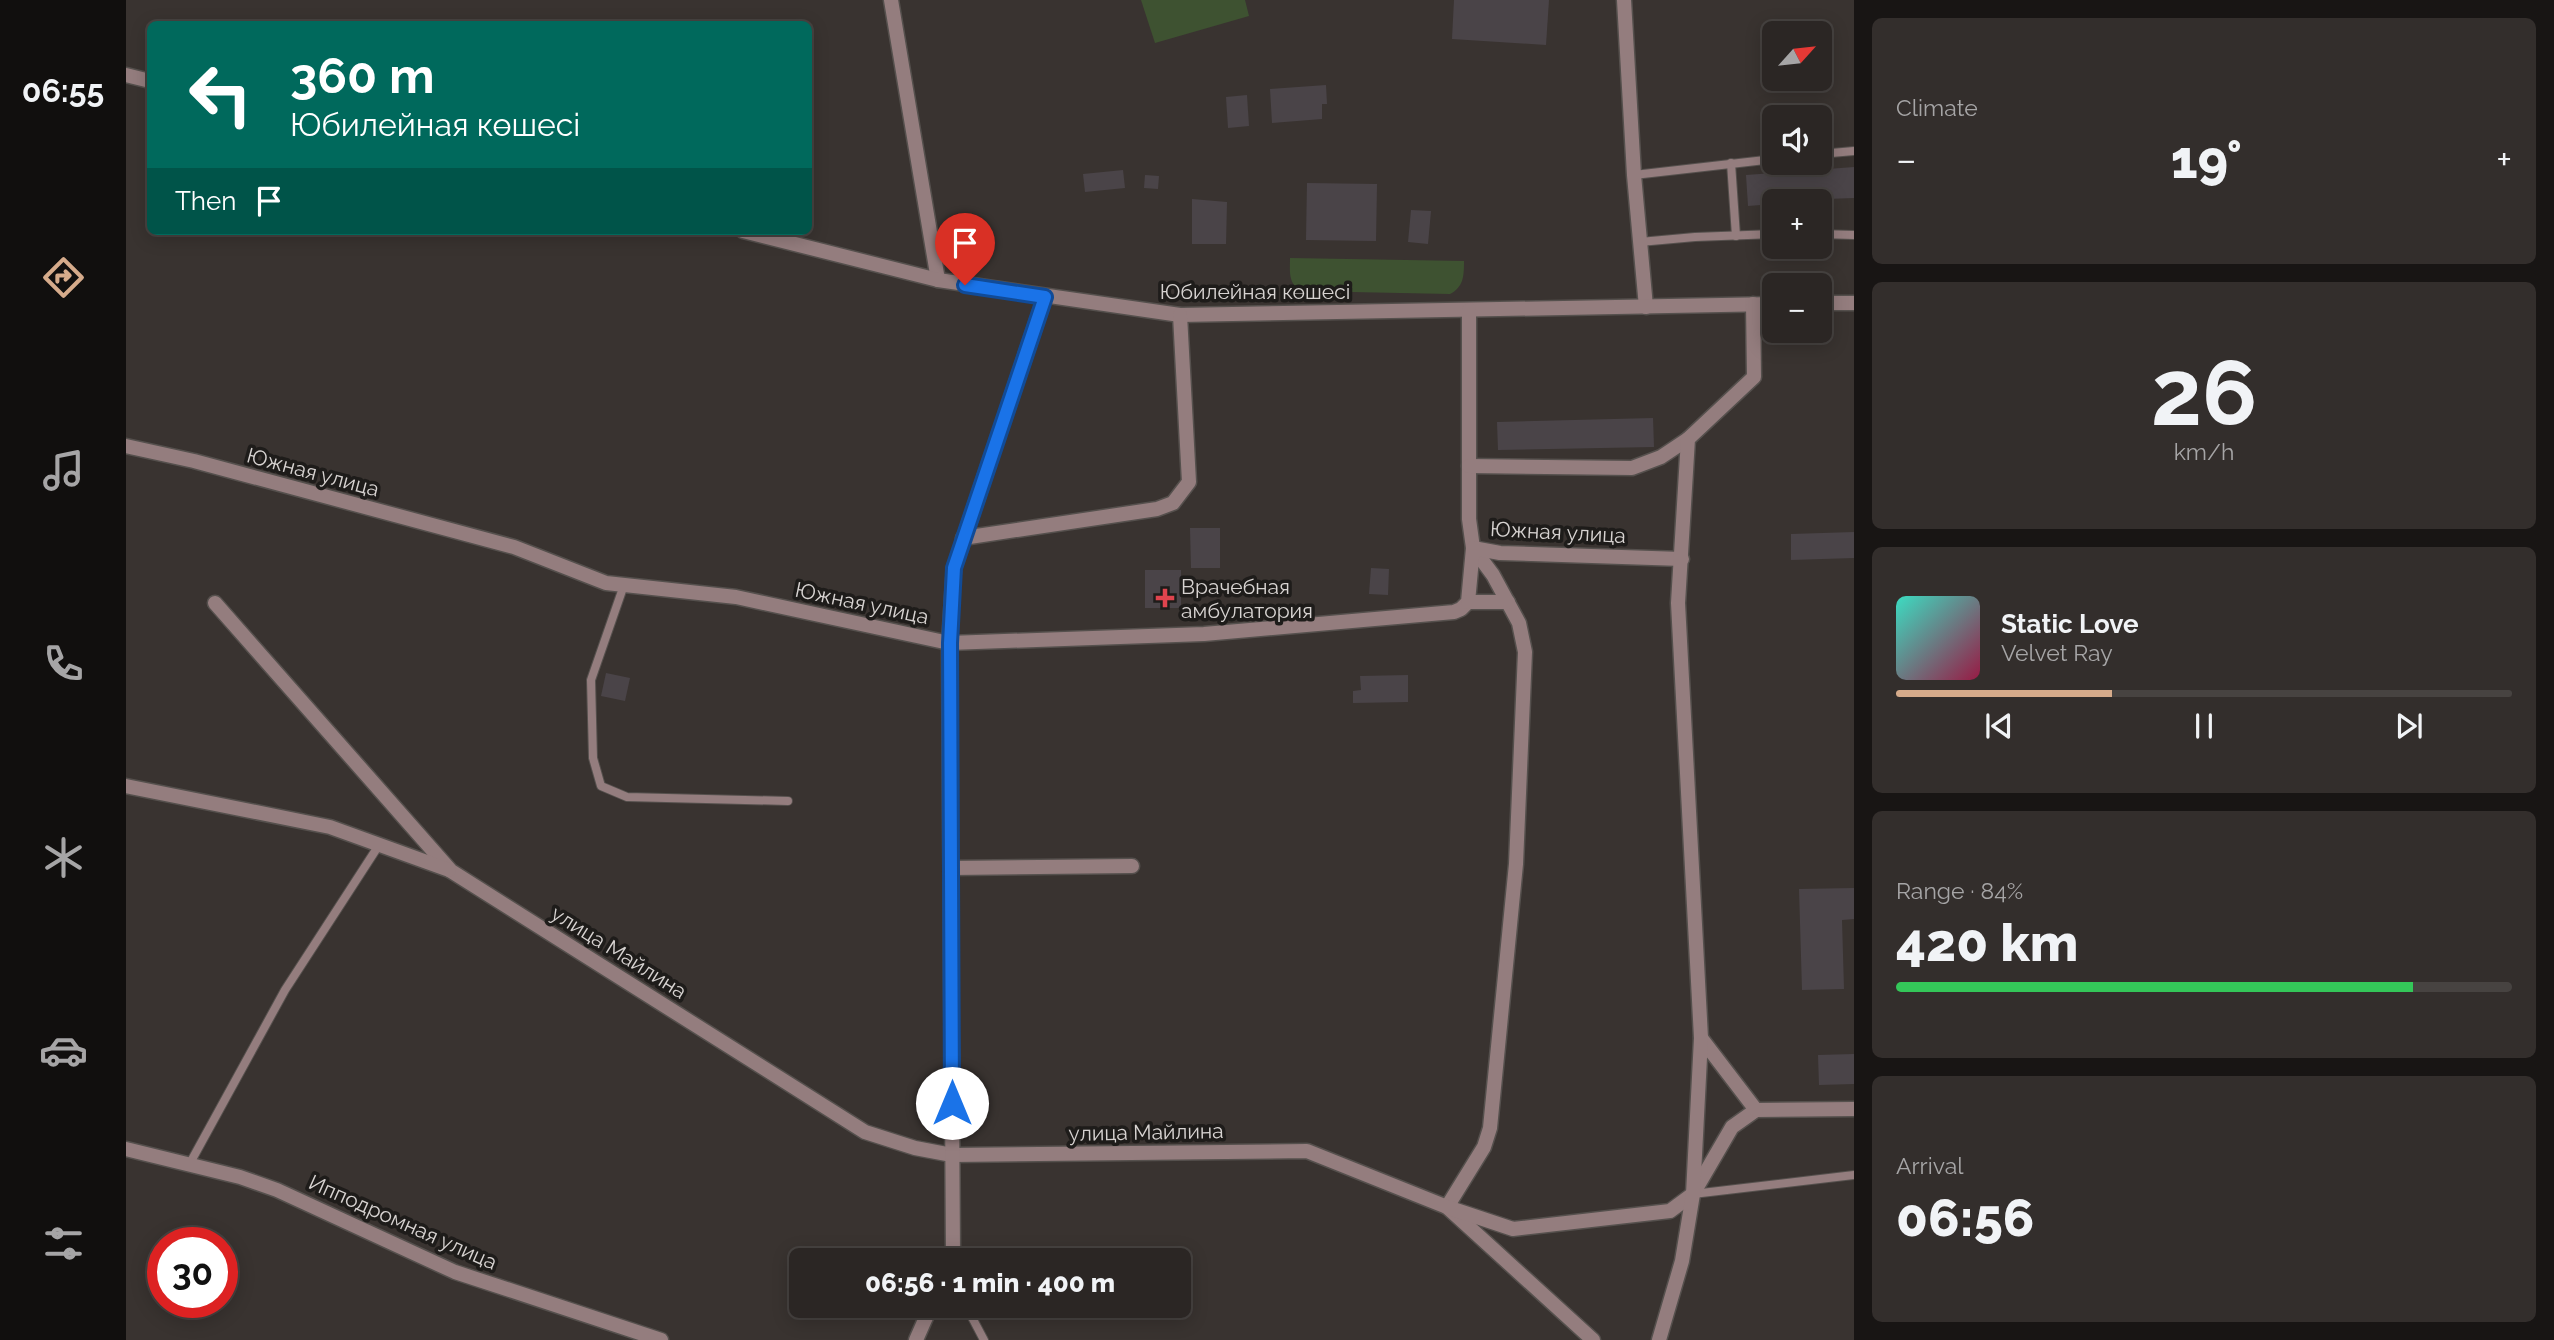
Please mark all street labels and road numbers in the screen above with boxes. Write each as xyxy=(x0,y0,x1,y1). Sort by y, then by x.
street label: Юбилейная көшесі xyxy=(1160,279,1350,304)
street label: Южная улица xyxy=(244,442,382,502)
street label: Южная улица xyxy=(1489,516,1627,548)
street label: Южная улица xyxy=(793,577,931,629)
street label: улица Майлина xyxy=(547,900,691,1004)
street label: улица Майлина xyxy=(1068,1118,1224,1146)
street label: Ипподромная улица xyxy=(305,1169,501,1275)

